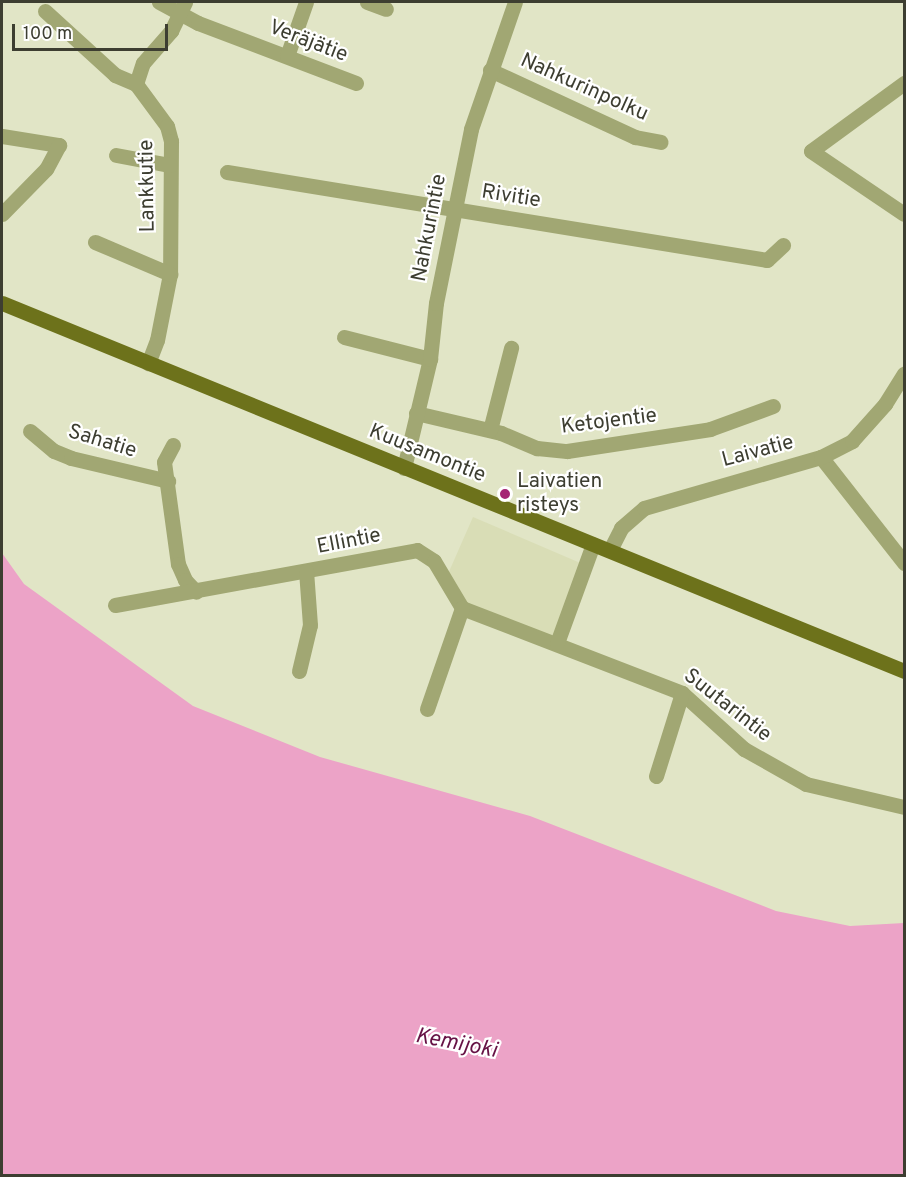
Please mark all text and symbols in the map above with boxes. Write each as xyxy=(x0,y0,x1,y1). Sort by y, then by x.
scale bar xyxy=(15,12,171,50)
street label: Veräjätie xyxy=(265,15,351,69)
text: 100 m xyxy=(23,23,72,46)
street label: Nahkurinpolku xyxy=(516,49,652,127)
street label: Lankkutie xyxy=(135,139,161,233)
street label: Nahkurintie xyxy=(407,172,453,284)
street label: Rivitie xyxy=(480,180,542,214)
street label: Ketojentie xyxy=(560,404,658,440)
street label: Kuusamontie xyxy=(365,419,489,489)
street label: Sahatie xyxy=(65,420,139,464)
street label: Laivatie xyxy=(719,430,797,474)
place label: Laivatien risteys xyxy=(517,469,602,519)
marker: Laivatien risteys xyxy=(498,487,512,501)
street label: Ellintie xyxy=(315,523,383,561)
street label: Suutarintie xyxy=(678,664,776,748)
water label: Kemijoki xyxy=(413,1023,499,1065)

